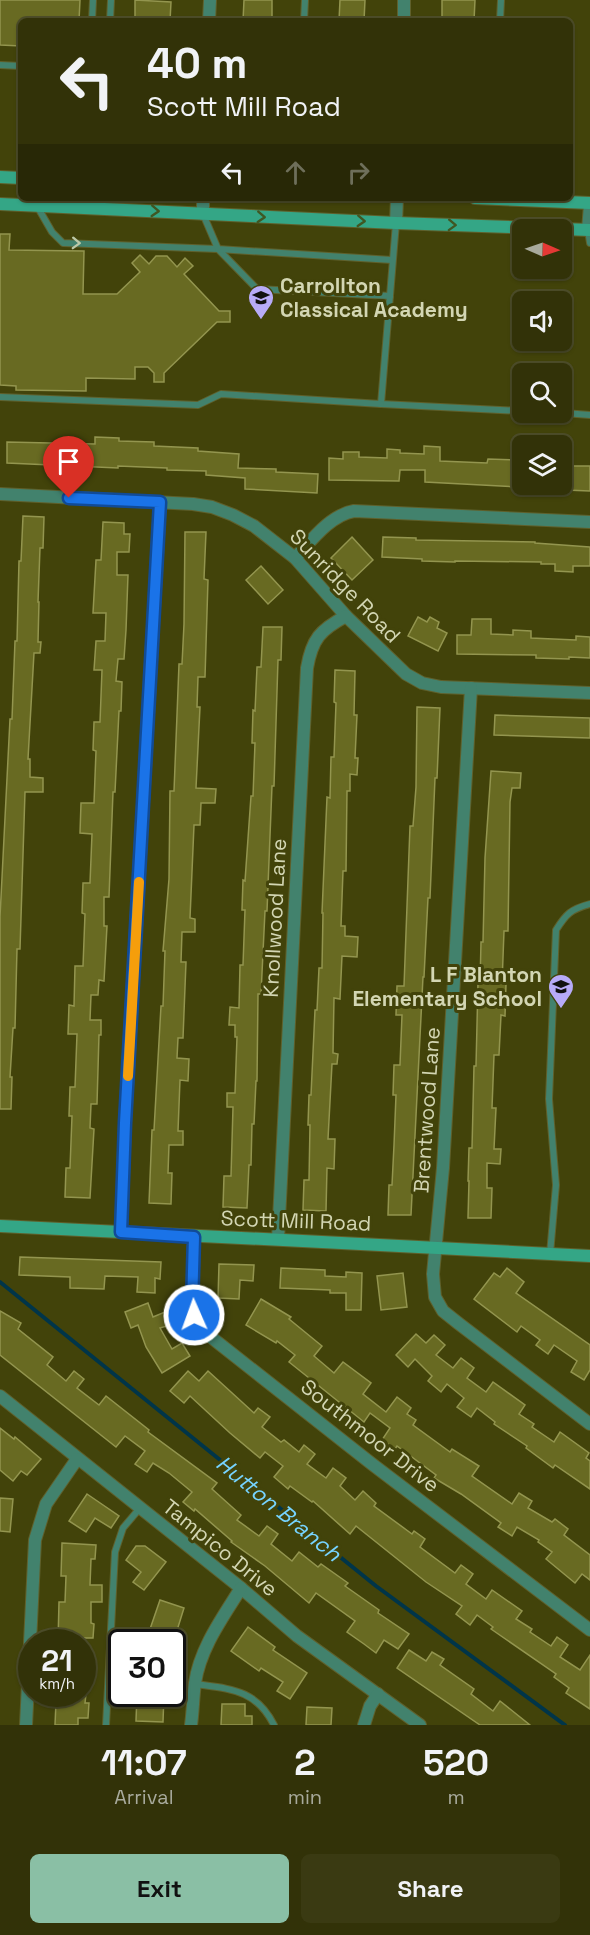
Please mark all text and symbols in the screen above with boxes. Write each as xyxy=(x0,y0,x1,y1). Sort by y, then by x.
text: 40 m xyxy=(147,37,247,90)
icon: left xyxy=(48,42,126,120)
text: Scott Mill Road xyxy=(147,89,341,124)
icon: left xyxy=(216,156,249,189)
icon: ahead xyxy=(279,156,312,189)
icon: right xyxy=(342,156,375,189)
one-way arrow xyxy=(150,205,159,218)
one-way arrow xyxy=(257,210,266,223)
one-way arrow xyxy=(356,215,365,228)
one-way arrow xyxy=(447,219,456,231)
north arrow xyxy=(512,219,572,279)
map controls xyxy=(512,219,572,495)
one-way arrow xyxy=(71,237,80,250)
place label: Carrollton Classical Academy xyxy=(280,272,468,323)
school or university icon: Carrollton Classical Academy xyxy=(246,283,276,321)
button: sound xyxy=(512,291,572,351)
button: search xyxy=(512,363,572,423)
button: layers xyxy=(512,435,572,495)
pin xyxy=(43,436,94,498)
icon: arrive xyxy=(52,445,85,478)
street label: Sunridge Road xyxy=(284,523,406,648)
street label: Knollwood Lane xyxy=(257,838,292,998)
place label: L F Blanton Elementary School xyxy=(352,961,542,1012)
school or university icon: L F Blanton Elementary School xyxy=(546,972,576,1010)
street label: Brentwood Lane xyxy=(407,1026,446,1194)
street label: Scott Mill Road xyxy=(220,1204,372,1237)
position arrow xyxy=(162,1283,226,1347)
street label: Southmoor Drive xyxy=(295,1373,445,1498)
water label: Hutton Branch xyxy=(211,1449,348,1567)
street label: Tampico Drive xyxy=(157,1493,283,1602)
speed limit sign: 30 xyxy=(108,1629,186,1707)
text: 21 xyxy=(41,1641,73,1680)
text: km/h xyxy=(39,1674,75,1693)
text: 11:07 xyxy=(101,1740,187,1786)
text: 2 xyxy=(294,1740,316,1786)
text: 520 xyxy=(423,1740,489,1786)
text: Arrival xyxy=(114,1784,174,1810)
text: min xyxy=(288,1784,322,1810)
text: m xyxy=(447,1784,465,1810)
button: Exit xyxy=(30,1854,289,1923)
button: Share xyxy=(301,1854,560,1923)

